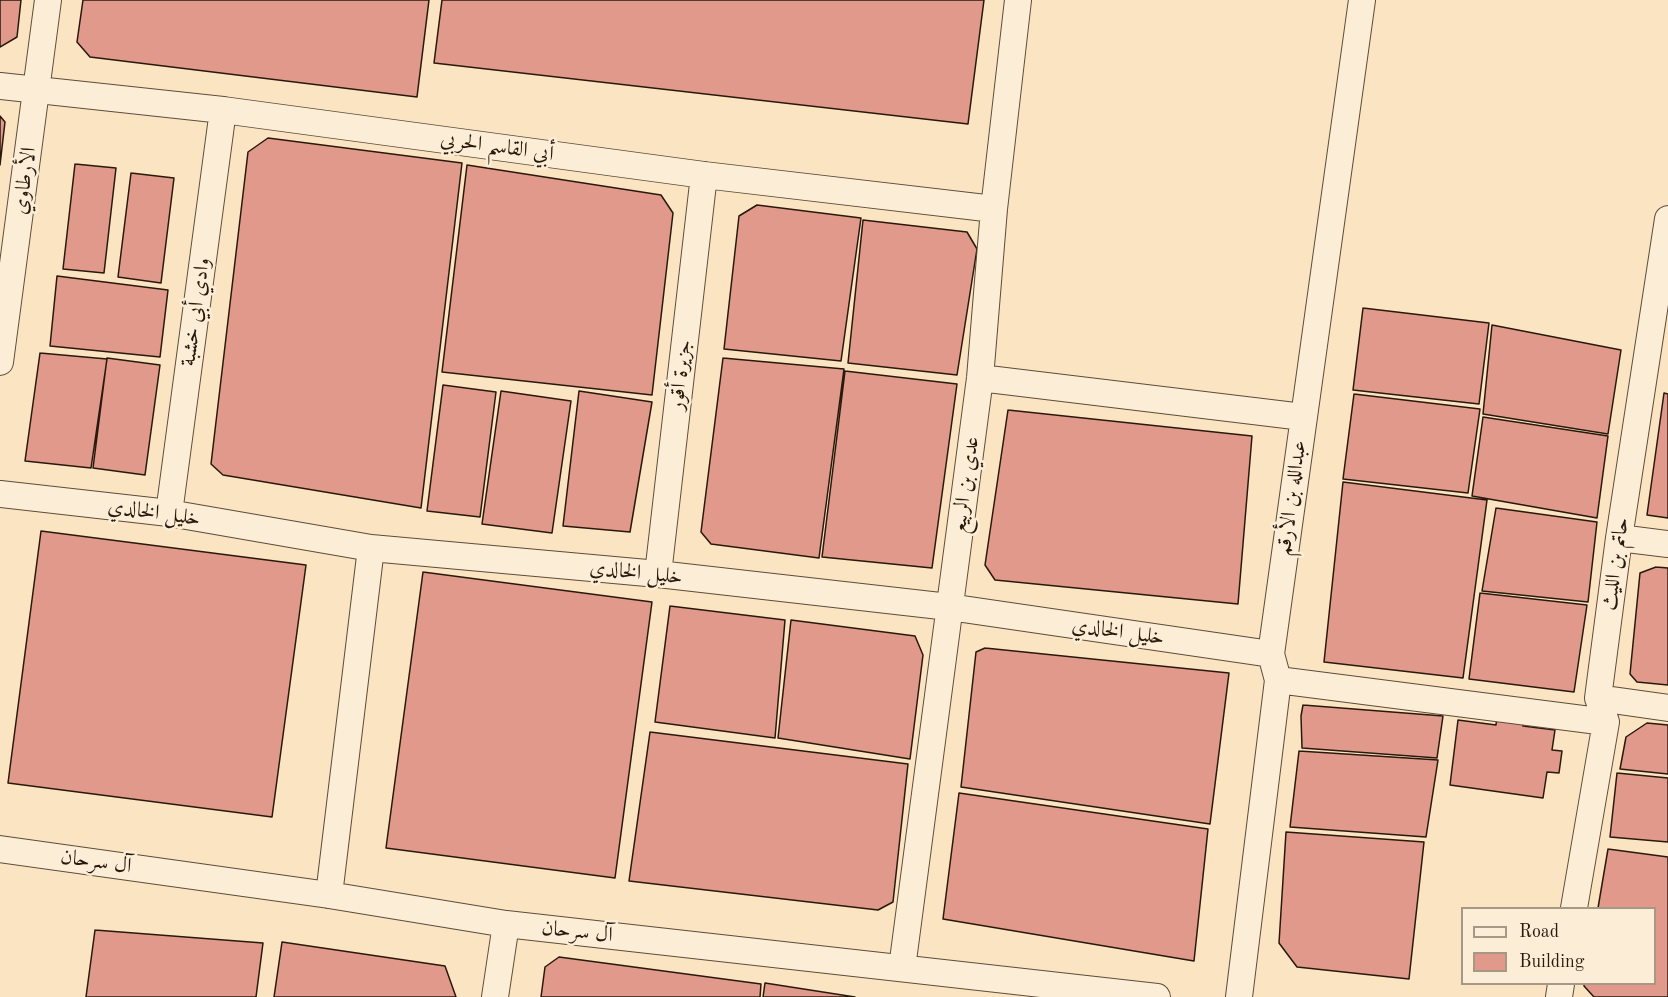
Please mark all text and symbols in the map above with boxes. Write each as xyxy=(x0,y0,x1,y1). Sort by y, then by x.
street label: أبي القاسم الحربي xyxy=(439,127,555,167)
street label: الأرطاوي xyxy=(8,146,42,216)
street label: وادي أبي خشبة xyxy=(176,256,216,368)
street label: جزيرة أقور xyxy=(664,338,698,412)
street label: عدي بن الربيع xyxy=(947,435,985,535)
street label: عبدالله بن الأرقم xyxy=(1271,439,1313,557)
street label: خليل الخالدي xyxy=(106,494,202,532)
street label: حاتم بن الليث xyxy=(1597,516,1635,612)
street label: خليل الخالدي xyxy=(588,556,684,590)
street label: خليل الخالدي xyxy=(1070,613,1166,651)
street label: آل سرحان xyxy=(59,845,133,879)
legend xyxy=(1461,907,1656,985)
street label: آل سرحان xyxy=(540,916,614,948)
text: Road xyxy=(1519,923,1559,941)
text: Building xyxy=(1519,953,1584,971)

